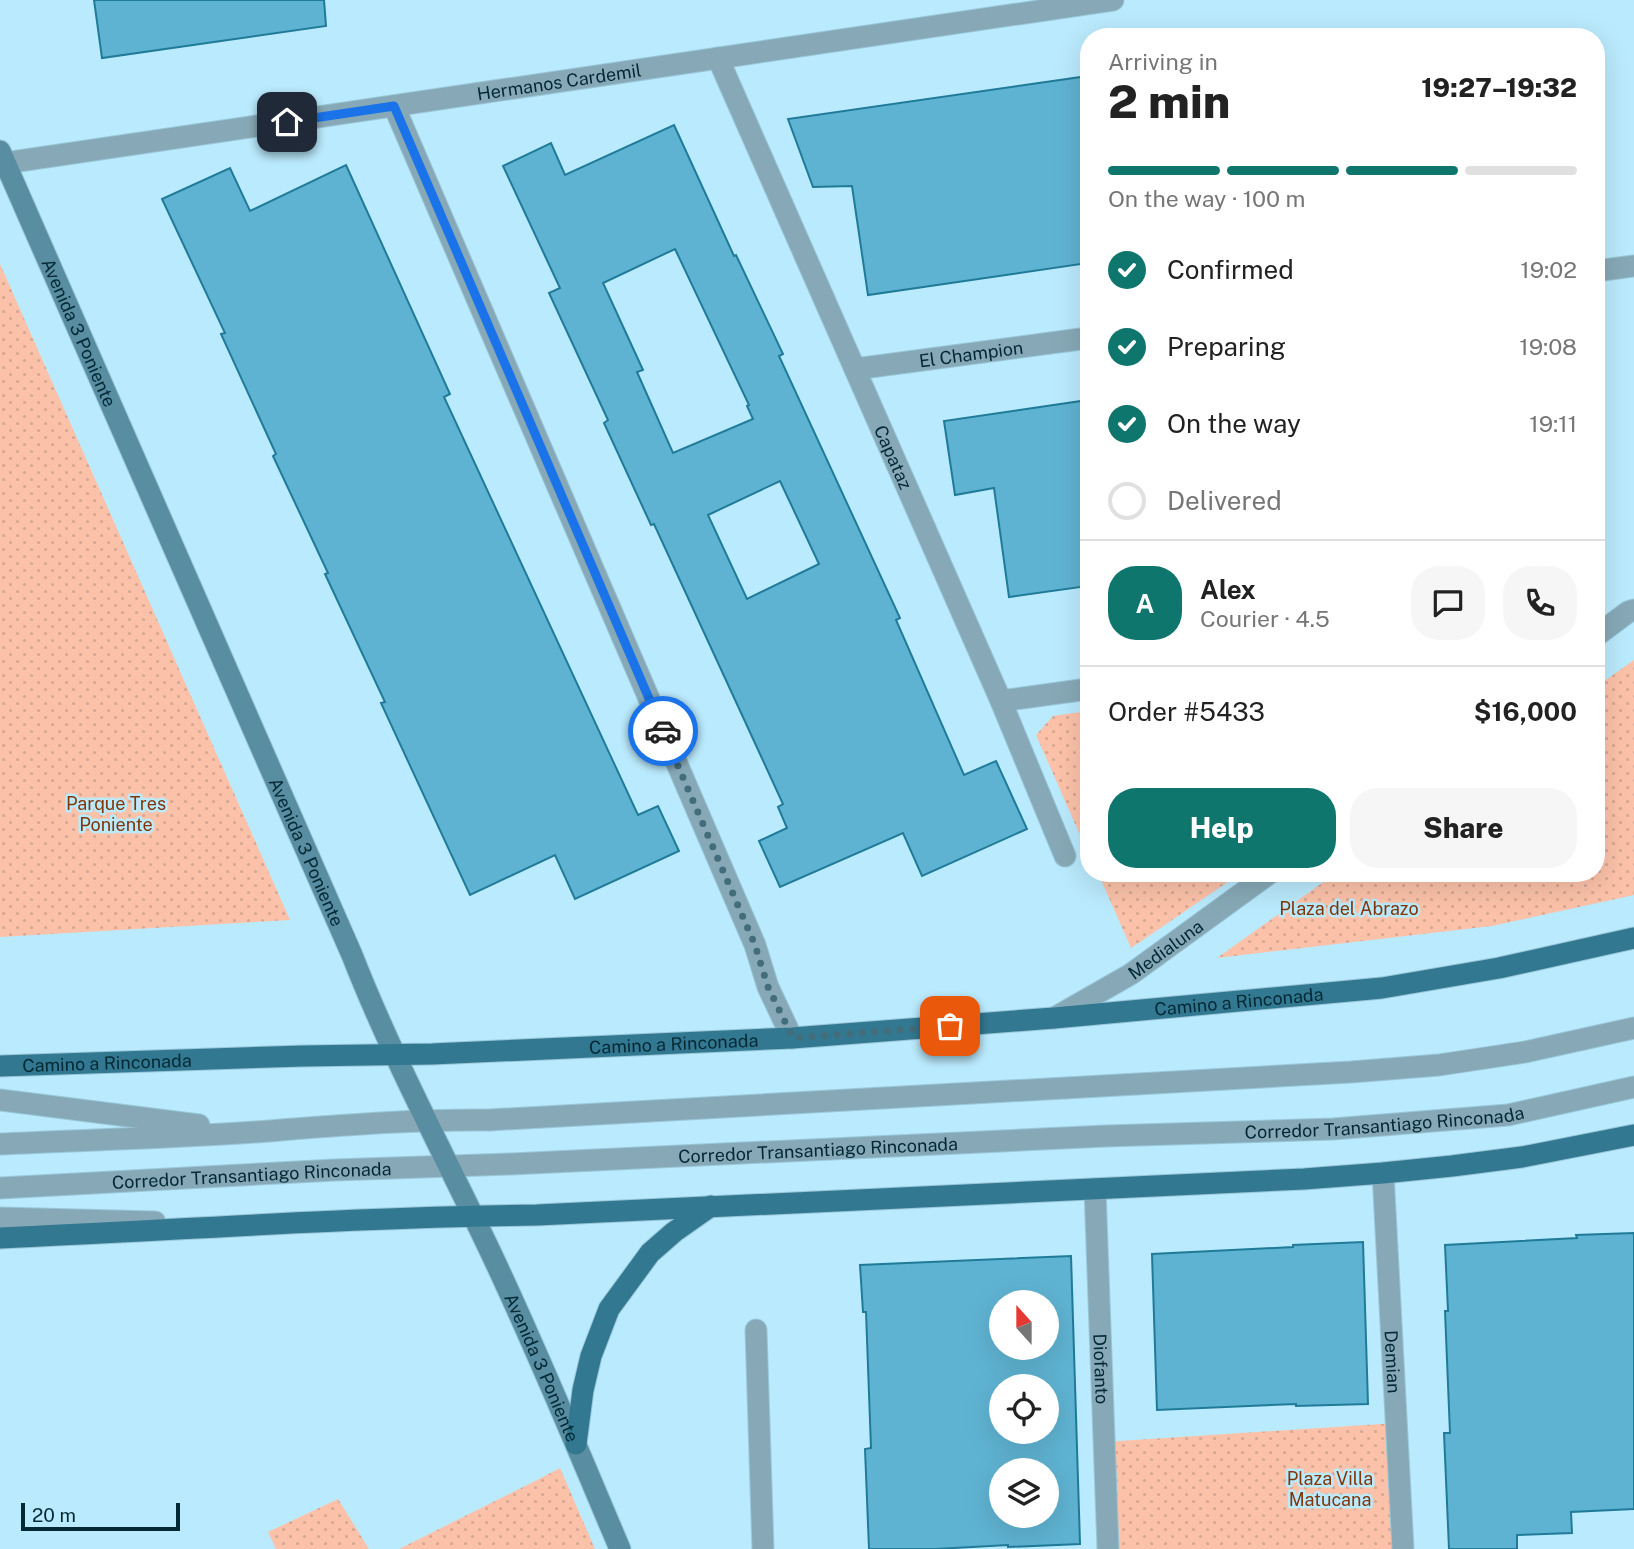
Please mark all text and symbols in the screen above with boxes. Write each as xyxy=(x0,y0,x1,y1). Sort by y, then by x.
text: Arriving in xyxy=(1108,48,1218,75)
street label: Hermanos Cardemil xyxy=(475,59,643,104)
text: 19:27–19:32 xyxy=(1421,72,1577,103)
text: 2 min xyxy=(1108,74,1230,128)
pin xyxy=(257,92,317,152)
icon: home xyxy=(268,103,306,141)
text: On the way · 100 m xyxy=(1108,185,1305,212)
icon: check xyxy=(1108,251,1146,289)
text: Confirmed xyxy=(1167,254,1294,285)
street label: Avenida 3 Poniente xyxy=(38,255,121,410)
text: 19:02 xyxy=(1520,256,1577,283)
icon: check xyxy=(1108,328,1146,366)
text: Preparing xyxy=(1167,331,1286,362)
text: 19:08 xyxy=(1519,333,1577,360)
street label: El Champion xyxy=(918,336,1024,371)
icon: check xyxy=(1108,405,1146,443)
text: On the way xyxy=(1167,408,1301,439)
text: 19:11 xyxy=(1529,410,1577,437)
street label: Capataz xyxy=(870,422,917,492)
text: Delivered xyxy=(1167,485,1282,516)
button: chat xyxy=(1411,566,1485,640)
button: phone xyxy=(1503,566,1577,640)
text: Alex xyxy=(1200,574,1256,605)
text: A xyxy=(1136,588,1154,619)
text: Courier · 4.5 xyxy=(1200,605,1330,632)
courier xyxy=(628,696,698,766)
text: Order #5433 xyxy=(1108,696,1265,727)
text: $16,000 xyxy=(1474,696,1577,727)
icon: car xyxy=(644,712,682,750)
street label: Avenida 3 Poniente xyxy=(265,774,349,929)
button: Help xyxy=(1108,788,1336,868)
button: Share xyxy=(1350,788,1577,868)
park label: Parque Tres Poniente xyxy=(66,793,166,835)
park label: Plaza del Abrazo xyxy=(1279,898,1419,919)
street label: Medialuna xyxy=(1124,915,1207,983)
street label: Camino a Rinconada xyxy=(1154,983,1324,1019)
pin xyxy=(920,996,980,1056)
icon: bag xyxy=(931,1007,969,1045)
street label: Camino a Rinconada xyxy=(588,1029,759,1058)
street label: Camino a Rinconada xyxy=(22,1049,192,1076)
street label: Corredor Transantiago Rinconada xyxy=(1244,1101,1526,1142)
street label: Corredor Transantiago Rinconada xyxy=(678,1132,958,1167)
street label: Corredor Transantiago Rinconada xyxy=(111,1158,392,1192)
street label: Avenida 3 Poniente xyxy=(501,1290,584,1445)
north arrow xyxy=(989,1290,1059,1360)
map controls xyxy=(989,1290,1059,1528)
street label: Demian xyxy=(1381,1330,1405,1394)
street label: Diofanto xyxy=(1090,1333,1113,1405)
button: locate xyxy=(989,1374,1059,1444)
button: layers xyxy=(989,1458,1059,1528)
park label: Plaza Villa Matucana xyxy=(1287,1468,1373,1510)
scale bar xyxy=(21,1500,180,1532)
text: 20 m xyxy=(32,1504,76,1526)

